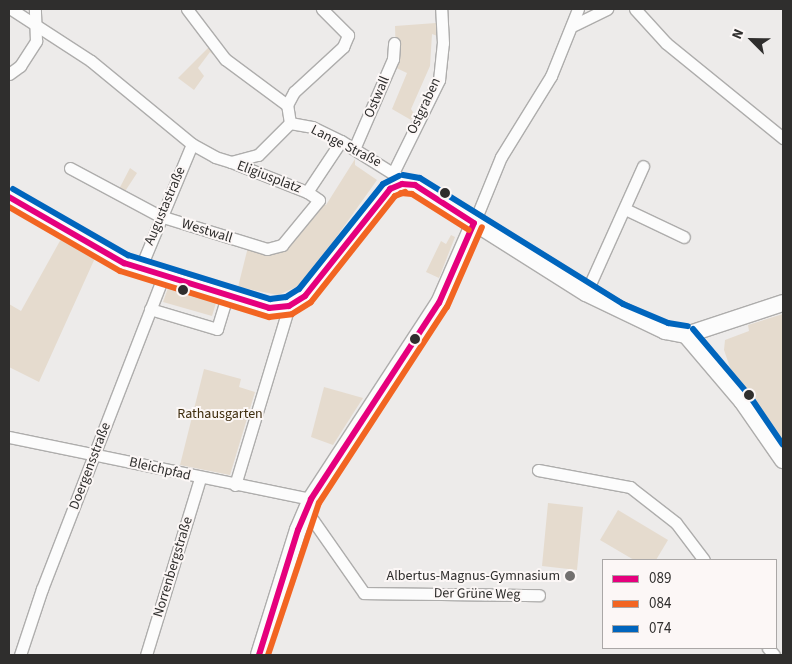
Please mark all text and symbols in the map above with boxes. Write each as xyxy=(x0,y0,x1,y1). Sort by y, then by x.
north arrow xyxy=(727,15,777,65)
text: N xyxy=(727,26,749,42)
street label: Ostwall xyxy=(361,74,393,120)
street label: Ostgraben xyxy=(404,75,444,137)
street label: Lange Straße xyxy=(308,121,384,171)
street label: Eligiusplatz xyxy=(235,157,303,197)
street label: Augustastraße xyxy=(141,164,189,248)
unlabelled marker xyxy=(440,188,450,198)
street label: Westwall xyxy=(179,215,235,247)
unlabelled marker xyxy=(178,285,188,295)
unlabelled marker xyxy=(410,334,420,344)
unlabelled marker xyxy=(744,390,754,400)
park label: Rathausgarten xyxy=(177,406,263,422)
street label: Doergensstraße xyxy=(66,420,114,512)
street label: Bleichpfad xyxy=(128,454,192,484)
street label: Norrenbergstraße xyxy=(150,515,196,619)
legend xyxy=(602,559,777,649)
place label: Albertus-Magnus-Gymnasium xyxy=(387,568,560,584)
text: 089 xyxy=(649,568,671,589)
marker: Albertus-Magnus-Gymnasium xyxy=(564,570,576,582)
street label: Der Grüne Weg xyxy=(434,585,520,603)
text: 084 xyxy=(649,593,671,614)
text: 074 xyxy=(649,618,671,639)

